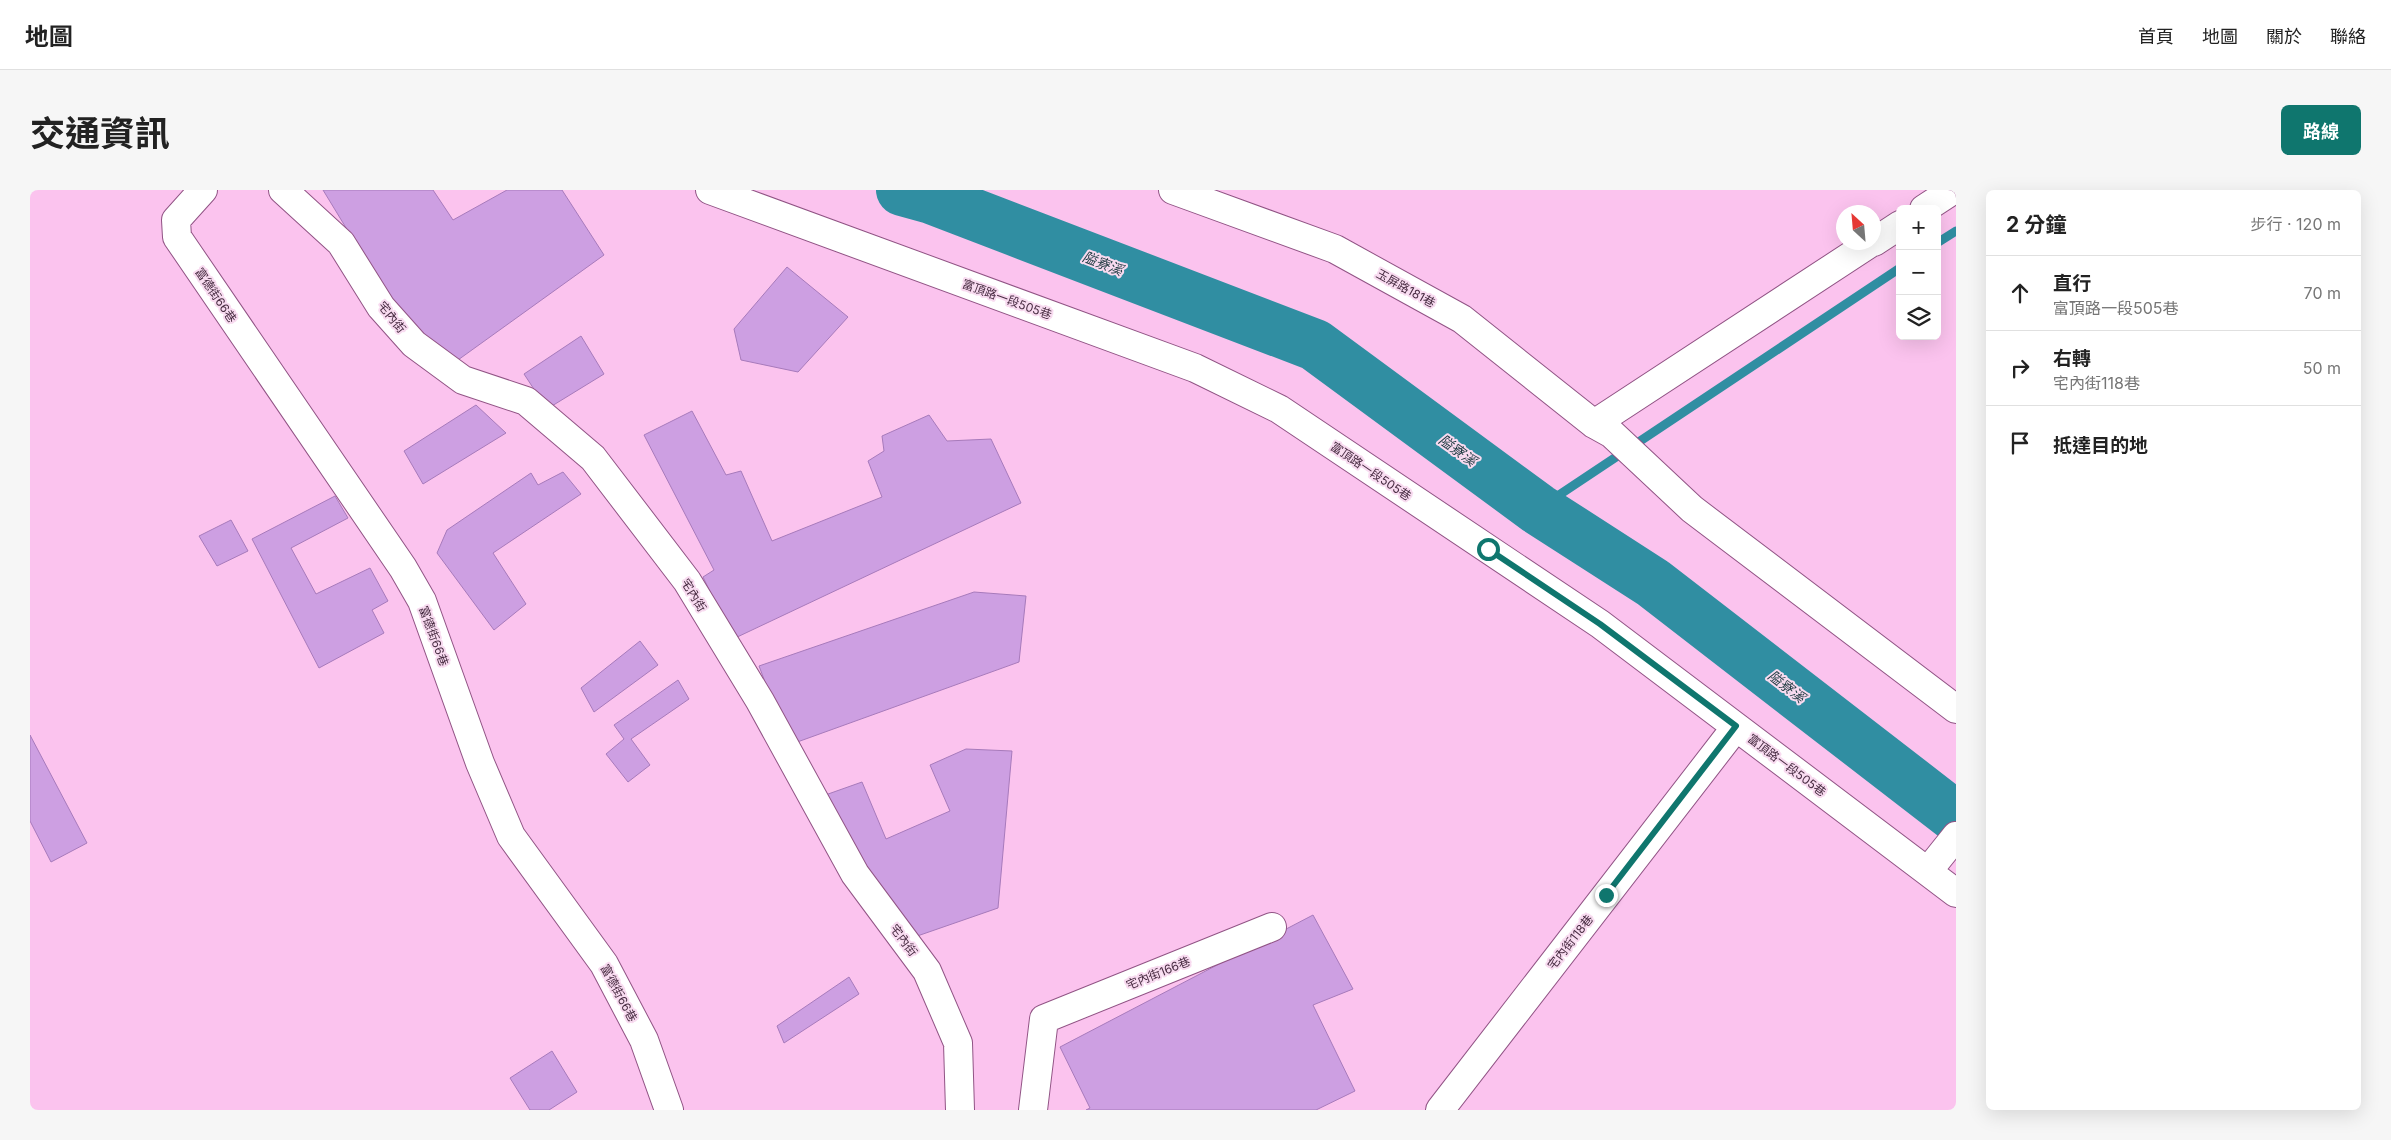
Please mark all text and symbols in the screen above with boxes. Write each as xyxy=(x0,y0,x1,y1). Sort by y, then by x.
text: 地圖 xyxy=(25,22,73,51)
text: 首頁 xyxy=(2138,26,2174,47)
text: 地圖 xyxy=(2202,26,2238,47)
text: 關於 xyxy=(2266,26,2302,47)
text: 聯絡 xyxy=(2330,26,2366,47)
button: 路線 xyxy=(2281,105,2361,155)
text: 交通資訊 xyxy=(30,112,170,154)
north arrow xyxy=(1836,205,1881,250)
map controls xyxy=(1896,205,1941,340)
button: + xyxy=(1896,205,1941,250)
text: 2 分鐘 xyxy=(2006,212,2066,237)
text: 步行 · 120 m xyxy=(2251,214,2341,234)
water label: 隘寮溪 xyxy=(1080,248,1128,279)
button: − xyxy=(1896,250,1941,295)
street label: 富德街66巷 xyxy=(192,265,240,325)
street label: 玉屏路181巷 xyxy=(1374,266,1438,310)
text: 直行 xyxy=(2053,272,2091,295)
street label: 富頂路一段505巷 xyxy=(960,276,1054,322)
icon: ahead xyxy=(2006,279,2034,307)
text: 70 m xyxy=(2304,283,2341,303)
button: layers xyxy=(1896,295,1941,340)
street label: 宅內街 xyxy=(375,298,409,336)
text: 富頂路一段505巷 xyxy=(2053,298,2179,318)
text: 右轉 xyxy=(2053,347,2091,370)
icon: right xyxy=(2006,354,2034,382)
text: 50 m xyxy=(2303,358,2341,378)
text: 宅內街118巷 xyxy=(2053,373,2140,393)
icon: arrive xyxy=(2006,429,2034,457)
water label: 隘寮溪 xyxy=(1436,431,1482,470)
text: 抵達目的地 xyxy=(2053,434,2148,457)
street label: 富頂路一段505巷 xyxy=(1328,438,1414,504)
route start xyxy=(1477,538,1500,561)
street label: 宅內街 xyxy=(678,576,710,614)
street label: 富德街66巷 xyxy=(416,604,452,668)
water label: 隘寮溪 xyxy=(1765,666,1810,707)
street label: 富頂路一段505巷 xyxy=(1745,731,1829,799)
route end xyxy=(1595,884,1618,907)
street label: 宅內街118巷 xyxy=(1544,912,1596,972)
street label: 宅內街 xyxy=(887,921,921,959)
street label: 宅內街166巷 xyxy=(1124,953,1192,993)
street label: 富德街66巷 xyxy=(598,962,640,1024)

